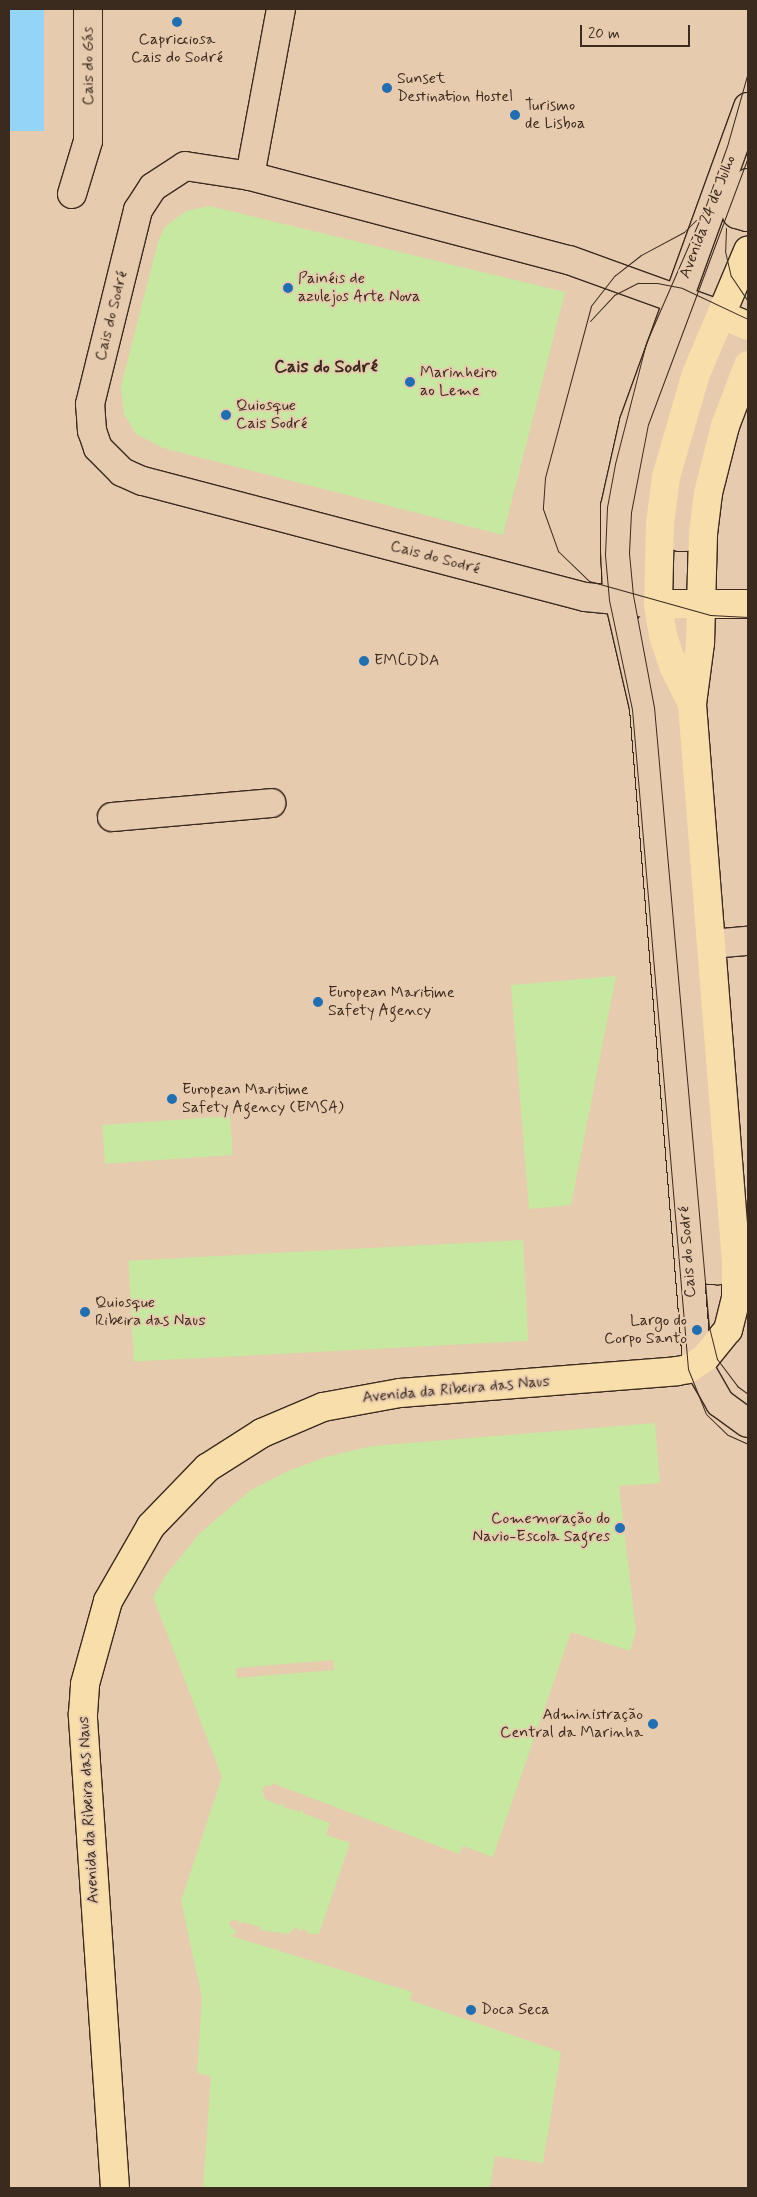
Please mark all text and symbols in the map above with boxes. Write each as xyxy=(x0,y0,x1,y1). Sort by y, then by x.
scale bar xyxy=(582,15,692,47)
marker: Capricciosa Cais do Sodré xyxy=(171,16,183,28)
text: 20 m xyxy=(588,24,620,44)
street label: Cais do Gás xyxy=(79,27,99,105)
place label: Capricciosa Cais do Sodré xyxy=(131,30,223,68)
place label: Sunset Destination Hostel xyxy=(397,69,515,107)
marker: Sunset Destination Hostel xyxy=(381,82,393,94)
place label: Turismo de Lisboa xyxy=(525,96,590,134)
marker: Turismo de Lisboa xyxy=(509,109,521,121)
street label: Avenida 24 de Julho xyxy=(675,151,741,283)
street label: Cais do Sodré xyxy=(92,269,132,363)
place label: Painéis de azulejos Arte Nova xyxy=(298,269,419,307)
marker: Painéis de azulejos Arte Nova xyxy=(282,282,294,294)
district label: Cais do Sodré xyxy=(274,356,378,378)
place label: Marinheiro ao Leme xyxy=(420,363,497,401)
marker: Marinheiro ao Leme xyxy=(404,376,416,388)
place label: Quiosque Cais Sodré xyxy=(236,396,309,434)
marker: Quiosque Cais Sodré xyxy=(220,409,232,421)
street label: Cais do Sodré xyxy=(388,537,482,579)
place label: EMCDDA xyxy=(374,651,439,671)
marker: EMCDDA xyxy=(358,655,370,667)
place label: European Maritime Safety Agency xyxy=(328,983,455,1021)
marker: European Maritime Safety Agency xyxy=(312,996,324,1008)
place label: European Maritime Safety Agency (EMSA) xyxy=(182,1080,339,1118)
marker: European Maritime Safety Agency (EMSA) xyxy=(166,1093,178,1105)
street label: Cais do Sodré xyxy=(675,1206,701,1298)
place label: Quiosque Ribeira das Naus xyxy=(95,1293,204,1331)
marker: Quiosque Ribeira das Naus xyxy=(79,1306,91,1318)
place label: Largo do Corpo Santo xyxy=(606,1311,687,1349)
marker: Largo do Corpo Santo xyxy=(691,1324,703,1336)
street label: Avenida da Ribeira das Naus xyxy=(362,1372,550,1408)
place label: Comemoração do Navio-Escola Sagres xyxy=(473,1509,610,1547)
marker: Comemoração do Navio-Escola Sagres xyxy=(614,1522,626,1534)
place label: Administração Central da Marinha xyxy=(503,1705,643,1743)
street label: Avenida da Ribeira das Naus xyxy=(75,1717,103,1903)
marker: Administração Central da Marinha xyxy=(647,1718,659,1730)
place label: Doca Seca xyxy=(481,2000,550,2020)
marker: Doca Seca xyxy=(465,2004,477,2016)

